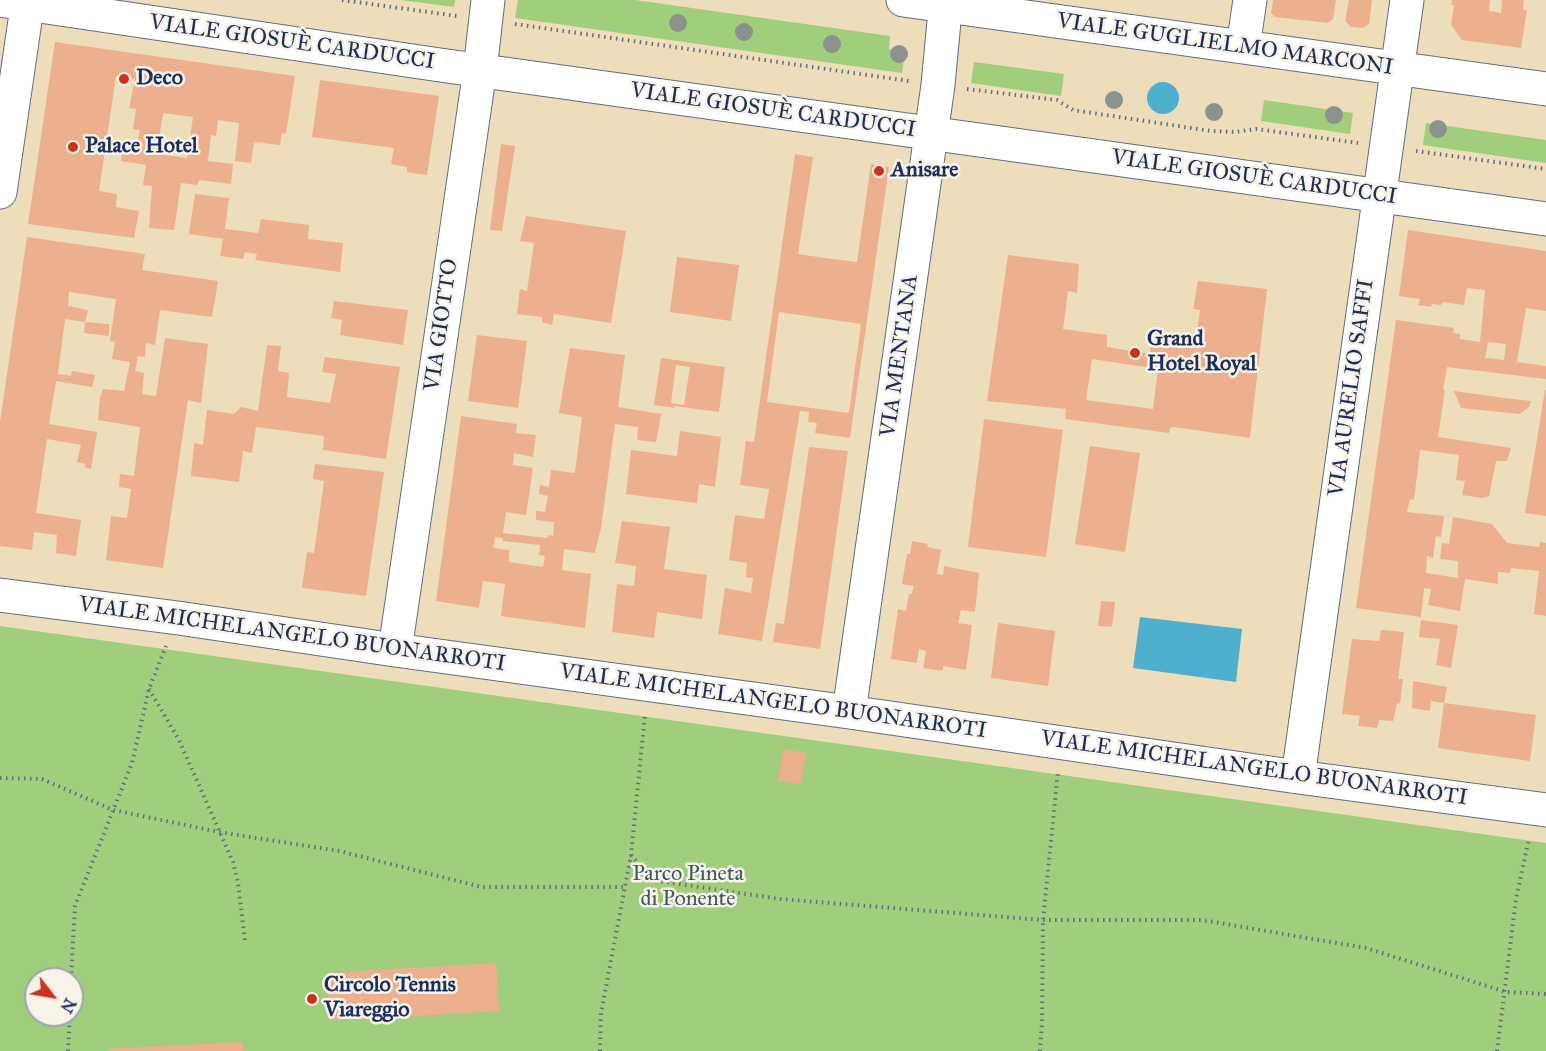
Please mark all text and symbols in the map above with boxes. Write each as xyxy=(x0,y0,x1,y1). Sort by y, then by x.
street label: VIALE GUGLIELMO MARCONI xyxy=(1055,8,1395,82)
street label: VIALE GIOSUÈ CARDUCCI xyxy=(148,10,436,76)
place label: Deco xyxy=(136,66,183,92)
marker: Deco xyxy=(117,72,131,86)
street label: VIALE GIOSUÈ CARDUCCI xyxy=(629,78,917,144)
place label: Palace Hotel xyxy=(85,134,198,160)
marker: Palace Hotel xyxy=(66,140,80,154)
street label: VIALE GIOSUÈ CARDUCCI xyxy=(1110,145,1398,211)
place label: Anisare xyxy=(891,158,958,184)
marker: Anisare xyxy=(872,164,886,178)
street label: VIA GIOTTO xyxy=(420,257,464,393)
street label: VIA MENTANA xyxy=(876,273,924,439)
street label: VIA AURELIO SAFFI xyxy=(1324,278,1380,498)
place label: Grand Hotel Royal xyxy=(1147,327,1256,378)
marker: Grand Hotel Royal xyxy=(1128,346,1142,360)
street label: VIALE MICHELANGELO BUONARROTI xyxy=(77,592,507,678)
street label: VIALE MICHELANGELO BUONARROTI xyxy=(558,659,988,745)
street label: VIALE MICHELANGELO BUONARROTI xyxy=(1039,726,1469,812)
park label: Parco Pineta di Ponente xyxy=(632,862,744,914)
north arrow xyxy=(24,967,84,1027)
place label: Circolo Tennis Viareggio xyxy=(324,973,456,1024)
marker: Circolo Tennis Viareggio xyxy=(305,992,319,1006)
text: N xyxy=(57,995,80,1016)

